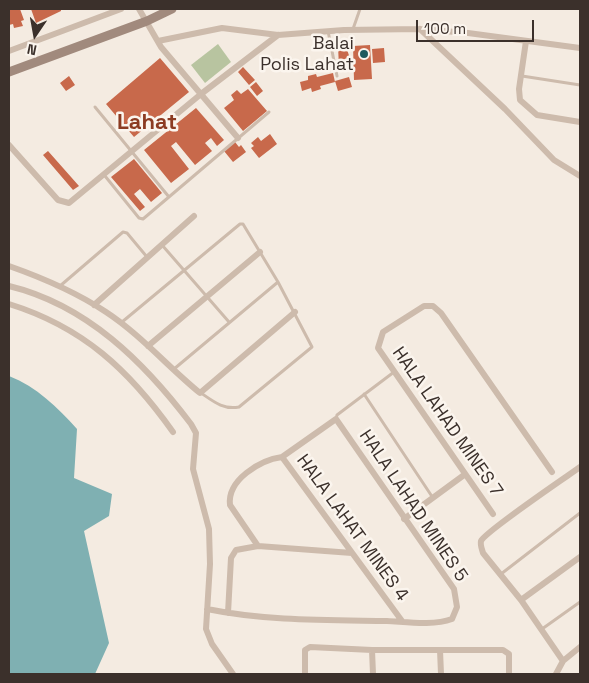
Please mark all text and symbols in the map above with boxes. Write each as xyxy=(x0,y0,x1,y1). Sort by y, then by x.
north arrow xyxy=(10,10,60,60)
scale bar xyxy=(419,10,536,42)
text: 100 m xyxy=(424,19,466,38)
place label: Balai Polis Lahat xyxy=(260,33,354,76)
text: N xyxy=(25,40,38,59)
marker: Balai Polis Lahat xyxy=(358,48,370,60)
district label: Lahat xyxy=(117,110,177,136)
street label: HALA LAHAD MINES 7 xyxy=(387,343,507,501)
street label: HALA LAHAD MINES 5 xyxy=(354,426,472,586)
street label: HALA LAHAT MINES 4 xyxy=(292,450,412,606)

